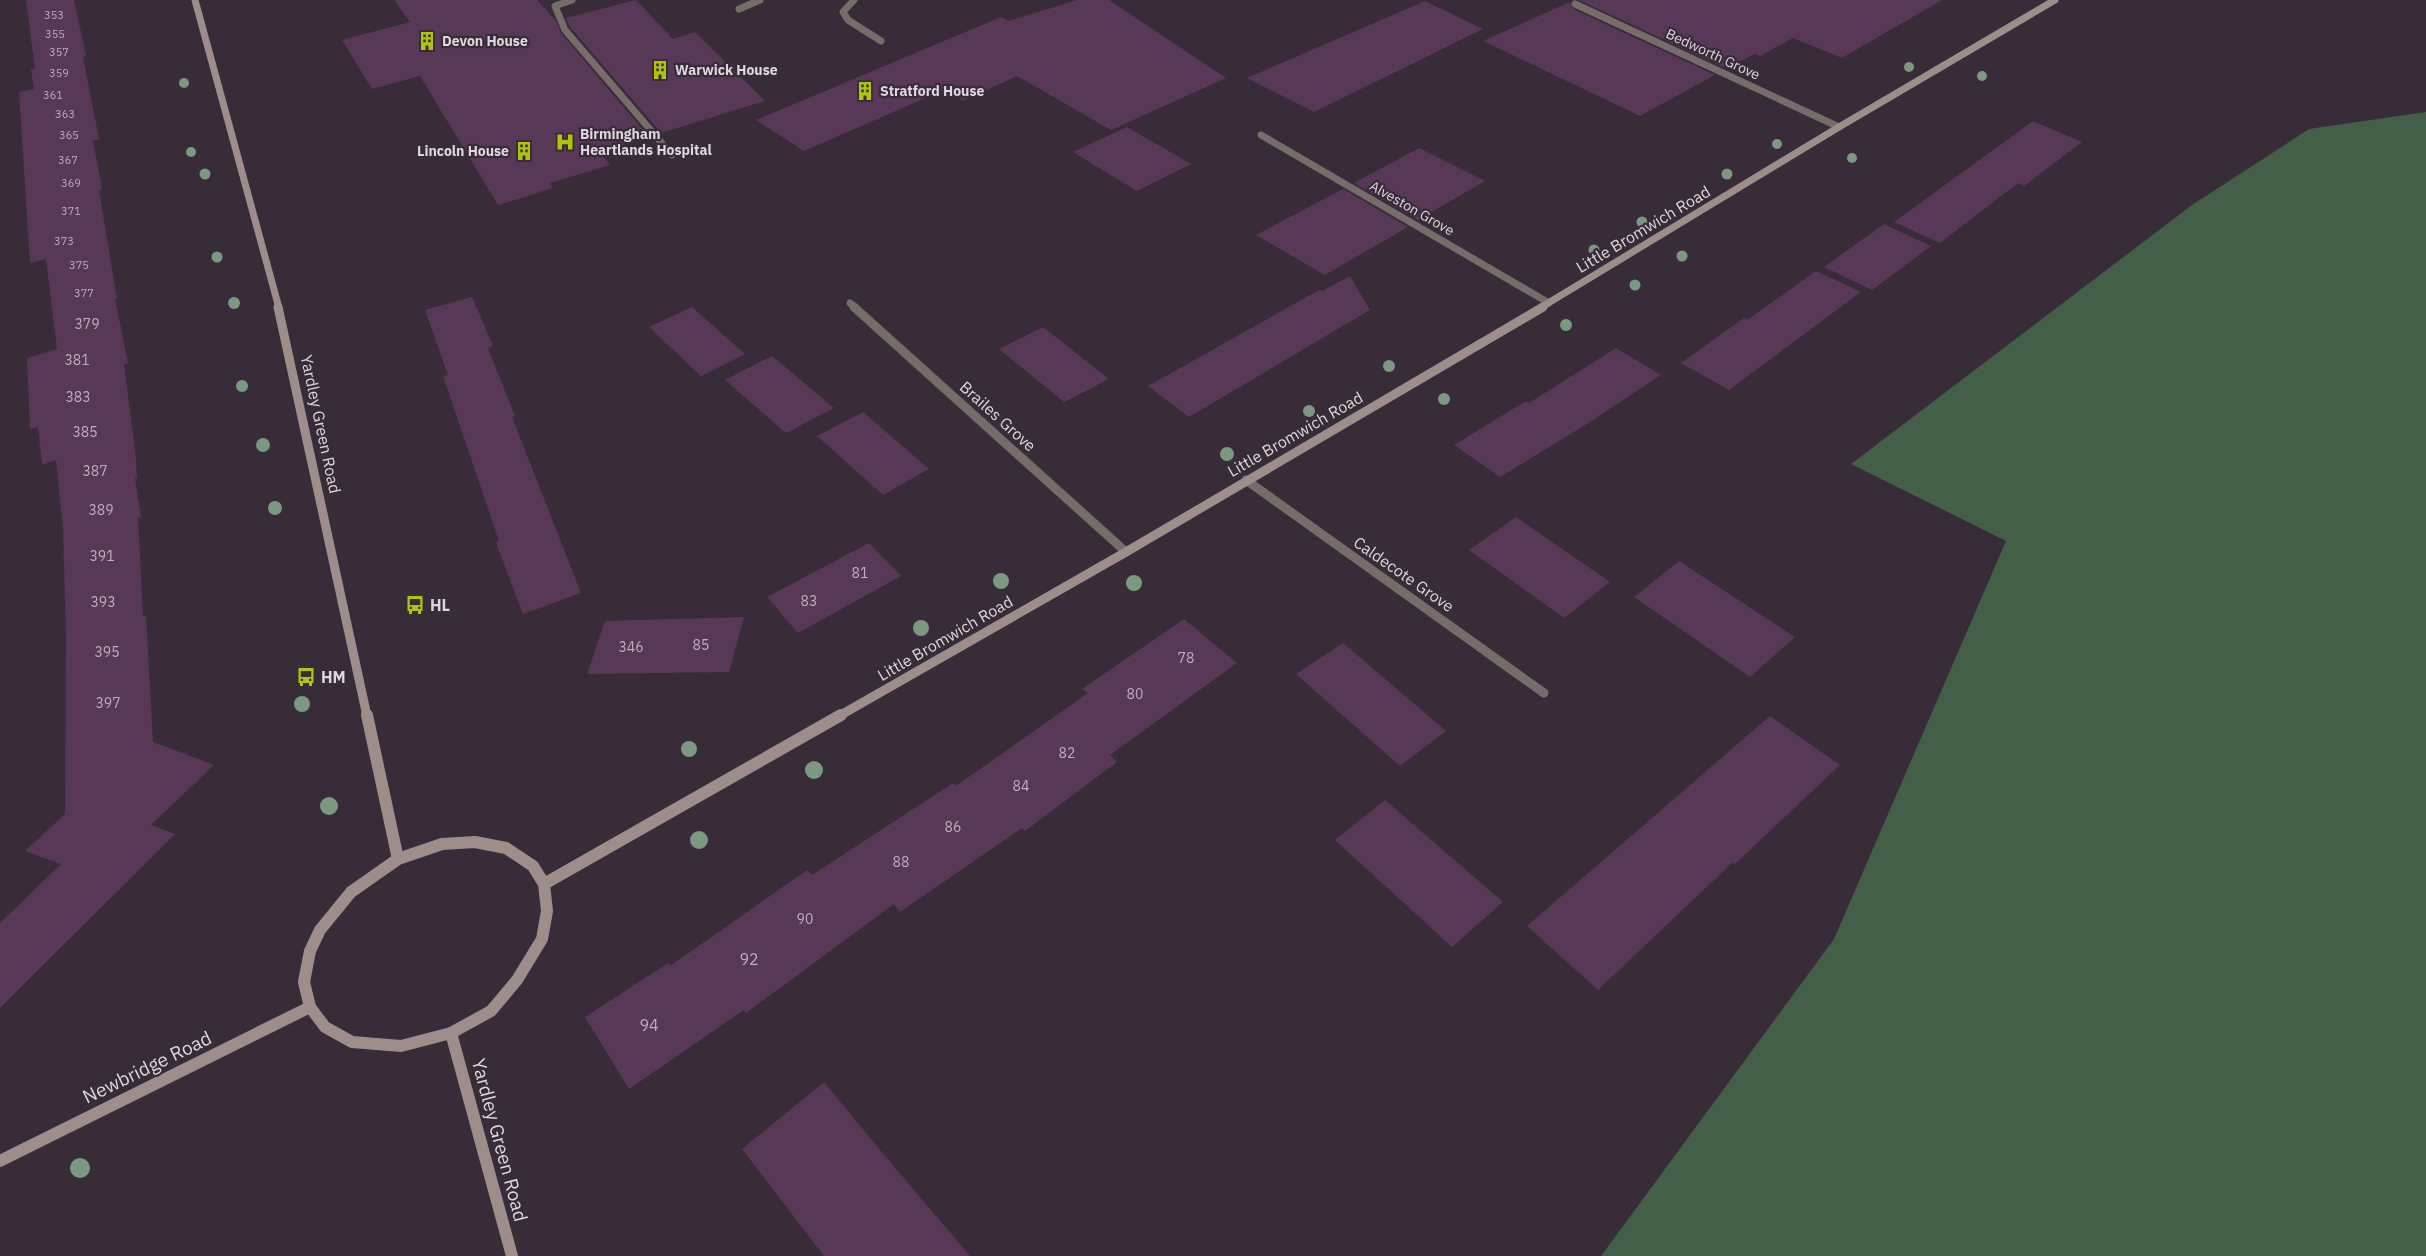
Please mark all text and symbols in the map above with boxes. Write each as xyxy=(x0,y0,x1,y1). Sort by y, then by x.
house number: 353 xyxy=(44,8,64,22)
street label: Bedworth Grove xyxy=(1663,24,1763,84)
house number: 355 xyxy=(45,27,65,41)
building icon: Devon House xyxy=(416,30,438,52)
place label: Devon House xyxy=(442,32,528,50)
house number: 357 xyxy=(49,45,69,59)
building icon: Warwick House xyxy=(649,59,671,81)
place label: Warwick House xyxy=(675,61,778,79)
house number: 359 xyxy=(49,66,69,80)
building icon: Stratford House xyxy=(854,80,876,102)
place label: Stratford House xyxy=(880,82,984,100)
house number: 361 xyxy=(43,88,63,102)
house number: 363 xyxy=(55,107,75,121)
place label: Birmingham Heartlands Hospital xyxy=(580,125,712,159)
house number: 365 xyxy=(59,128,79,142)
hospital icon: Birmingham Heartlands Hospital xyxy=(554,131,576,153)
building icon: Lincoln House xyxy=(513,140,535,162)
place label: Lincoln House xyxy=(417,142,509,160)
house number: 367 xyxy=(58,153,78,167)
house number: 369 xyxy=(61,176,81,190)
street label: Alveston Grove xyxy=(1366,177,1458,240)
street label: Little Bromwich Road xyxy=(1572,181,1714,277)
house number: 371 xyxy=(61,204,81,218)
house number: 373 xyxy=(54,234,74,248)
house number: 375 xyxy=(69,258,89,272)
house number: 377 xyxy=(74,286,94,300)
house number: 379 xyxy=(74,315,100,333)
house number: 381 xyxy=(64,351,90,369)
street label: Yardley Green Road xyxy=(297,353,345,495)
street label: Brailes Grove xyxy=(956,377,1040,456)
street label: Little Bromwich Road xyxy=(1224,387,1366,481)
house number: 383 xyxy=(65,388,91,406)
house number: 385 xyxy=(72,423,98,441)
house number: 387 xyxy=(82,462,108,480)
house number: 389 xyxy=(88,501,114,519)
street label: Caldecote Grove xyxy=(1350,532,1458,616)
house number: 391 xyxy=(89,547,115,565)
house number: 81 xyxy=(852,564,868,582)
street label: Little Bromwich Road xyxy=(874,591,1016,685)
house number: 83 xyxy=(801,592,817,610)
house number: 393 xyxy=(90,593,116,611)
bus stop icon: HL xyxy=(404,594,426,616)
place label: HL xyxy=(430,595,450,615)
house number: 85 xyxy=(693,636,709,654)
house number: 346 xyxy=(618,638,644,656)
house number: 395 xyxy=(94,643,120,661)
house number: 78 xyxy=(1178,649,1194,667)
bus stop icon: HM xyxy=(295,666,317,688)
place label: HM xyxy=(321,667,346,687)
house number: 80 xyxy=(1127,685,1143,703)
house number: 397 xyxy=(95,694,121,712)
house number: 82 xyxy=(1059,744,1075,762)
house number: 84 xyxy=(1013,777,1029,795)
house number: 86 xyxy=(945,818,961,836)
house number: 88 xyxy=(893,853,909,871)
house number: 90 xyxy=(797,910,813,928)
house number: 92 xyxy=(739,949,759,969)
house number: 94 xyxy=(639,1015,659,1035)
street label: Newbridge Road xyxy=(79,1025,215,1109)
street label: Yardley Green Road xyxy=(467,1056,533,1224)

